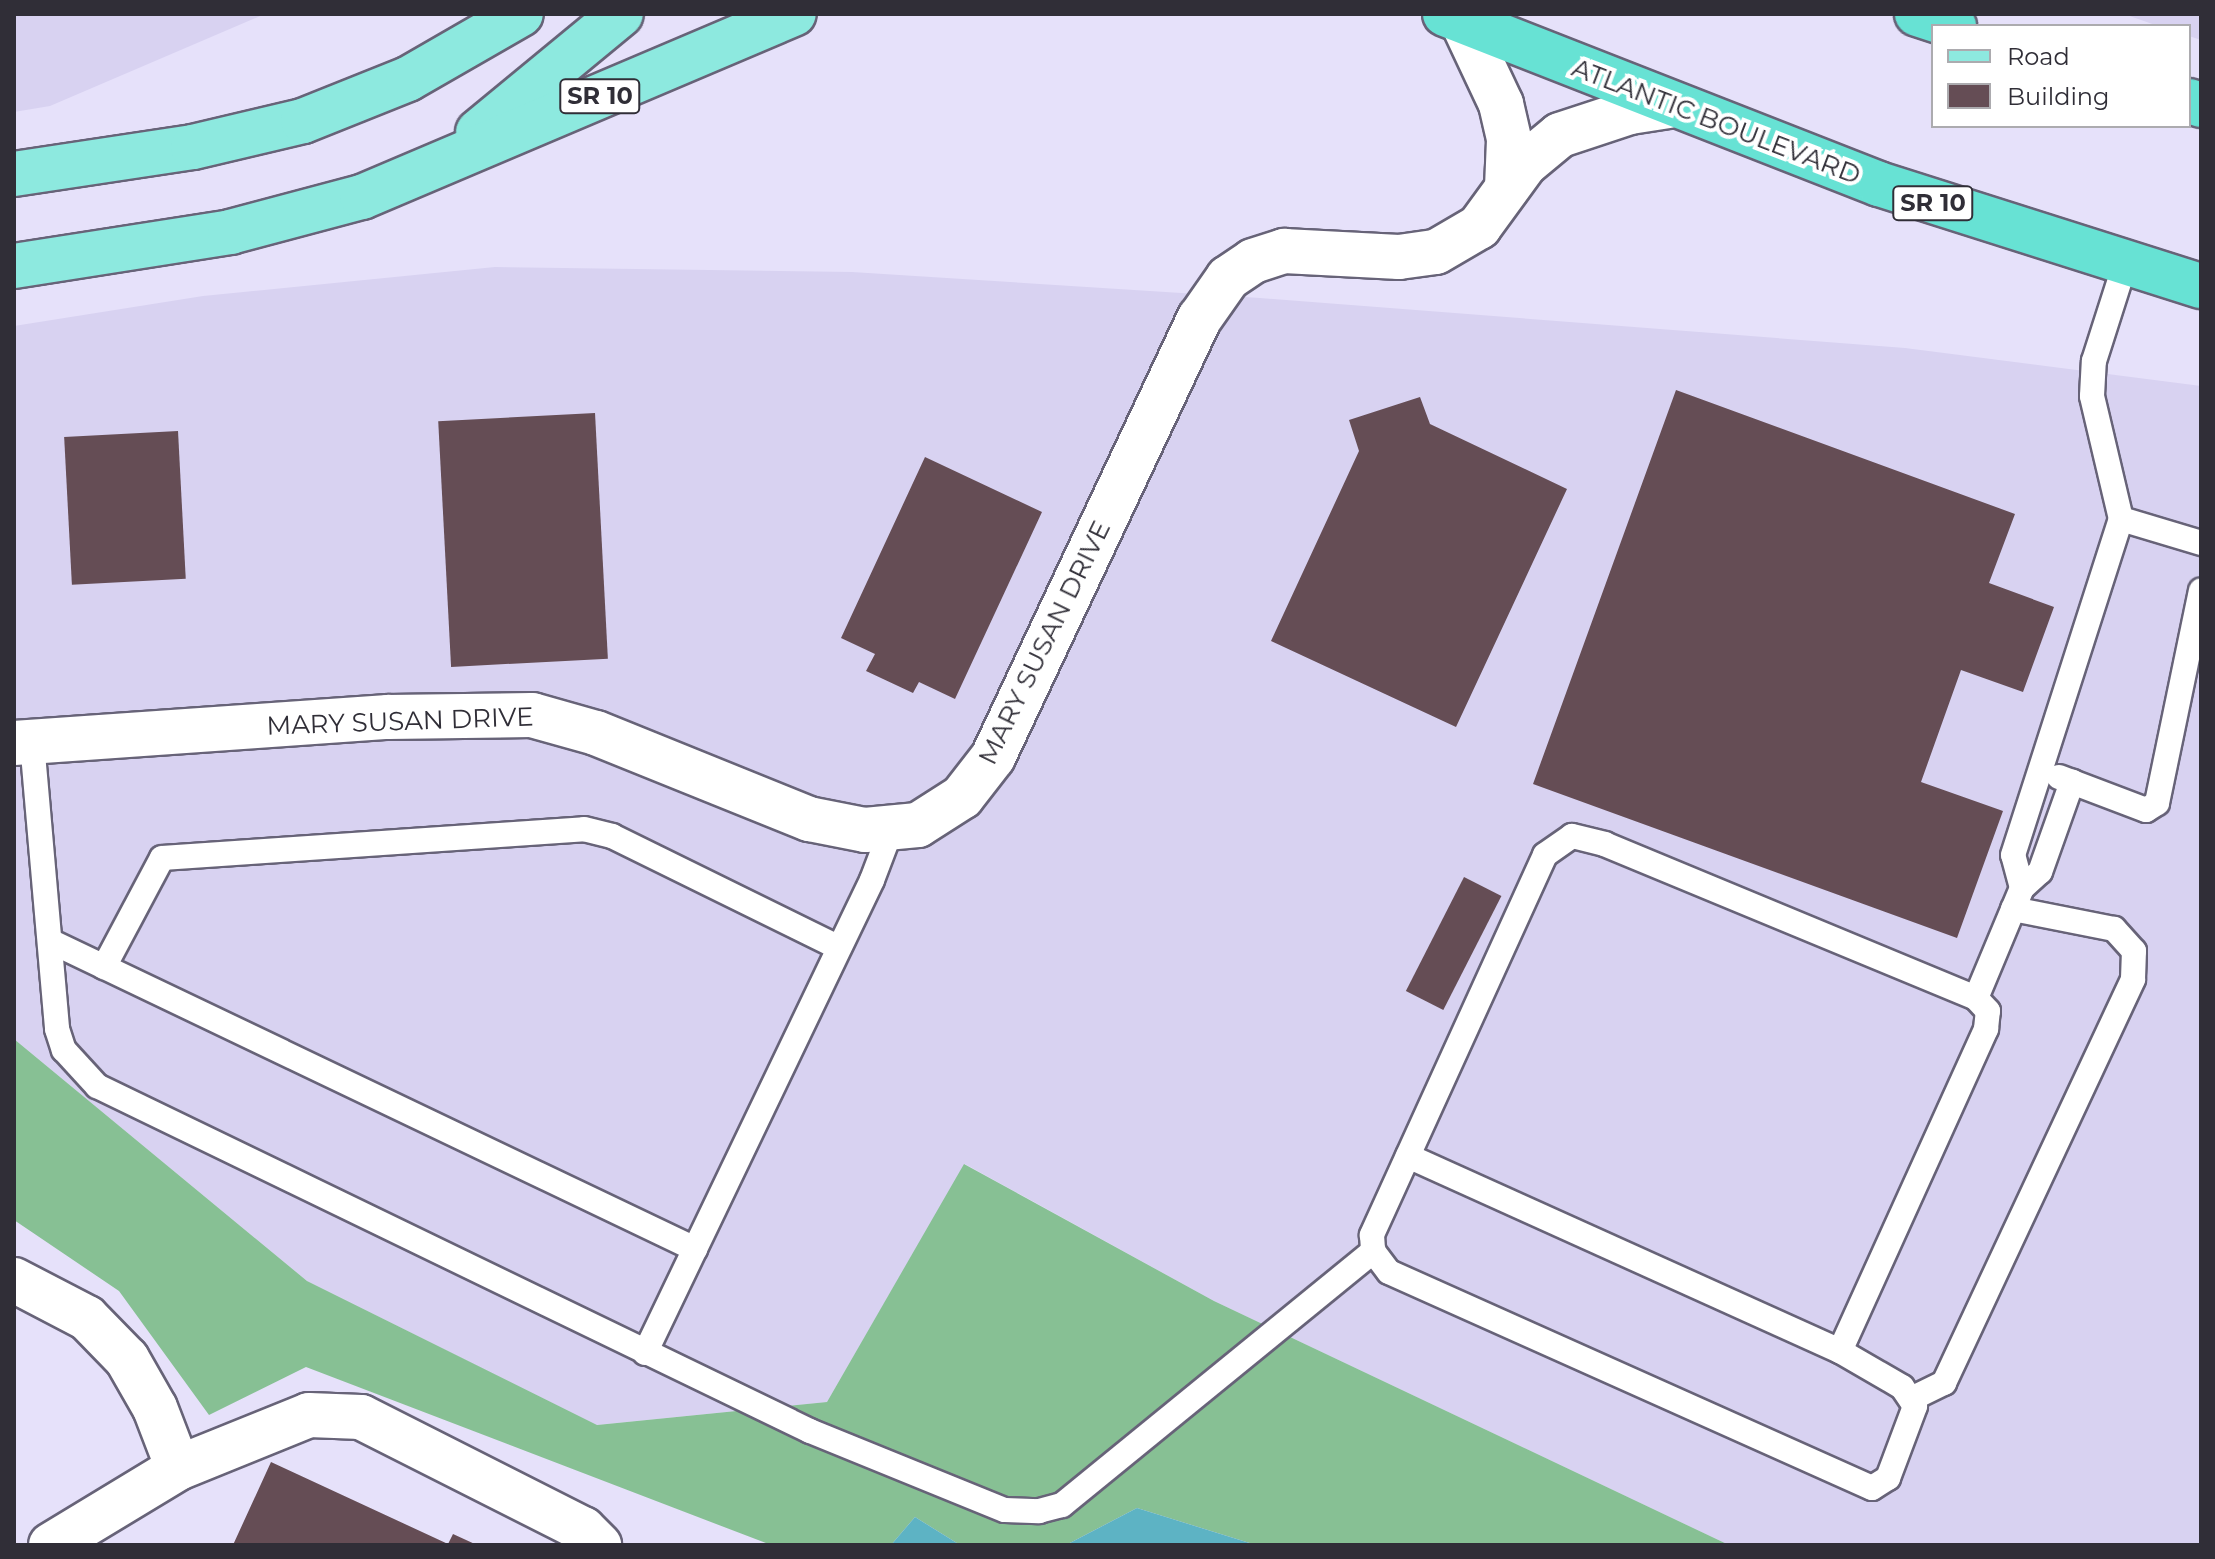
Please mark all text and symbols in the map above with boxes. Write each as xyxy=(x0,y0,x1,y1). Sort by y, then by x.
legend xyxy=(1931,24,2191,128)
text: Road xyxy=(2007,42,2070,71)
street label: ATLANTIC BOULEVARD xyxy=(1567,53,1865,191)
road number: SR 10 xyxy=(558,76,642,116)
text: Building xyxy=(2007,82,2110,111)
road number: SR 10 xyxy=(1891,183,1975,223)
street label: MARY SUSAN DRIVE xyxy=(972,516,1118,770)
street label: MARY SUSAN DRIVE xyxy=(266,702,534,742)

